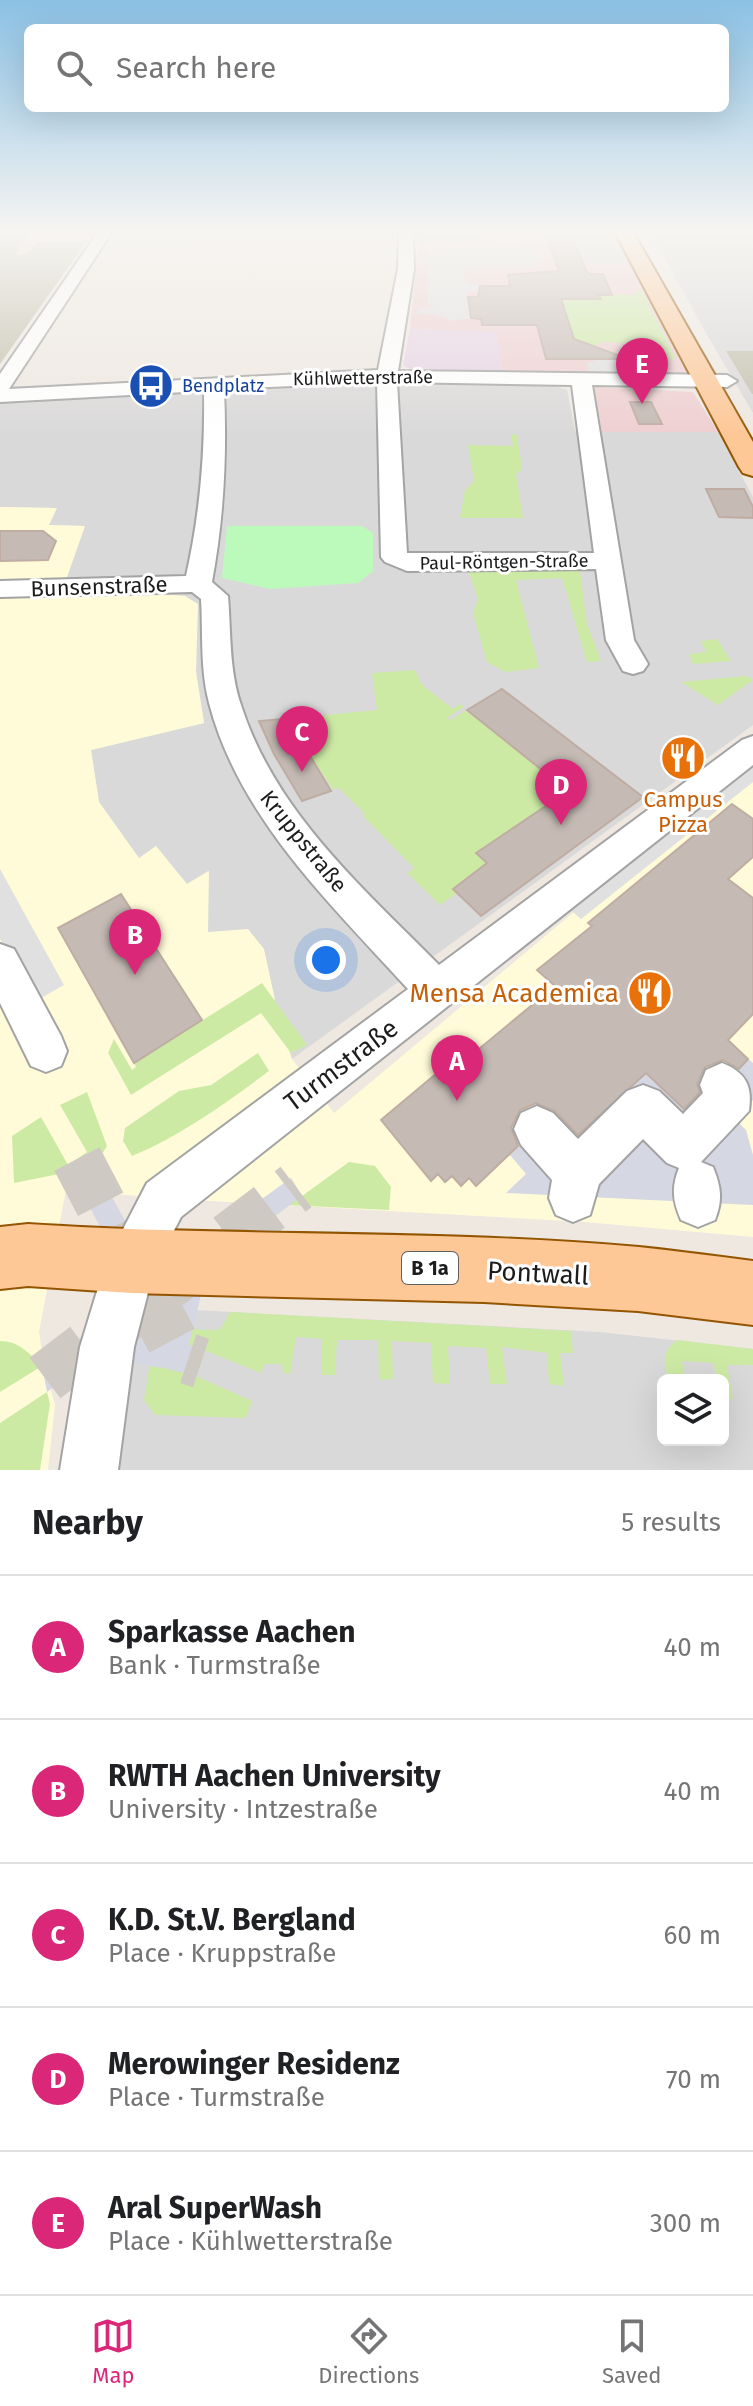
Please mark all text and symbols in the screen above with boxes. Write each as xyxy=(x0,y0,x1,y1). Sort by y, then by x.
search box xyxy=(24,24,729,112)
icon: search xyxy=(52,46,96,90)
text: Search here xyxy=(116,50,276,86)
pin: E xyxy=(616,338,668,404)
bus stop icon: Bendplatz xyxy=(127,362,175,410)
street label: Kühlwetterstraße xyxy=(293,366,433,390)
place label: Bendplatz xyxy=(182,375,264,397)
street label: Paul-Röntgen-Straße xyxy=(419,550,589,574)
street label: Bunsenstraße xyxy=(30,571,168,602)
pin: C xyxy=(276,706,328,772)
restaurant icon: Campus Pizza xyxy=(659,734,707,782)
pin: D xyxy=(535,759,587,825)
street label: Kruppstraße xyxy=(254,785,353,898)
place label: Campus Pizza xyxy=(643,786,723,838)
pin: B xyxy=(109,909,161,975)
your location xyxy=(306,940,346,980)
restaurant icon: Mensa Academica xyxy=(626,969,674,1017)
place label: Mensa Academica xyxy=(410,978,619,1009)
street label: Turmstraße xyxy=(278,1013,404,1118)
pin: A xyxy=(431,1035,483,1101)
road number: B 1a xyxy=(402,1252,458,1284)
street label: Pontwall xyxy=(486,1255,590,1292)
map controls xyxy=(657,1374,729,1446)
button: layers xyxy=(657,1374,729,1446)
text: Nearby xyxy=(32,1502,143,1543)
text: 5 results xyxy=(621,1507,721,1538)
text: Sparkasse Aachen xyxy=(108,1614,356,1650)
text: A xyxy=(50,1632,66,1663)
text: 40 m xyxy=(663,1632,721,1663)
text: Bank · Turmstraße xyxy=(108,1650,321,1681)
text: RWTH Aachen University xyxy=(108,1758,441,1794)
text: B xyxy=(50,1776,66,1807)
text: 40 m xyxy=(663,1776,721,1807)
text: University · Intzestraße xyxy=(108,1794,378,1825)
text: K.D. St.V. Bergland xyxy=(108,1902,356,1938)
text: C xyxy=(51,1920,65,1951)
text: 60 m xyxy=(663,1920,721,1951)
text: Place · Kruppstraße xyxy=(108,1938,336,1969)
text: Merowinger Residenz xyxy=(108,2046,400,2082)
text: D xyxy=(50,2064,66,2095)
text: 70 m xyxy=(666,2064,721,2095)
text: Place · Turmstraße xyxy=(108,2082,325,2113)
text: Aral SuperWash xyxy=(108,2190,322,2226)
text: E xyxy=(51,2208,65,2239)
text: 300 m xyxy=(650,2208,721,2239)
text: Place · Kühlwetterstraße xyxy=(108,2226,393,2257)
tab: Map xyxy=(91,2314,135,2389)
tab: Directions xyxy=(318,2314,419,2389)
tab: Saved xyxy=(602,2314,662,2389)

